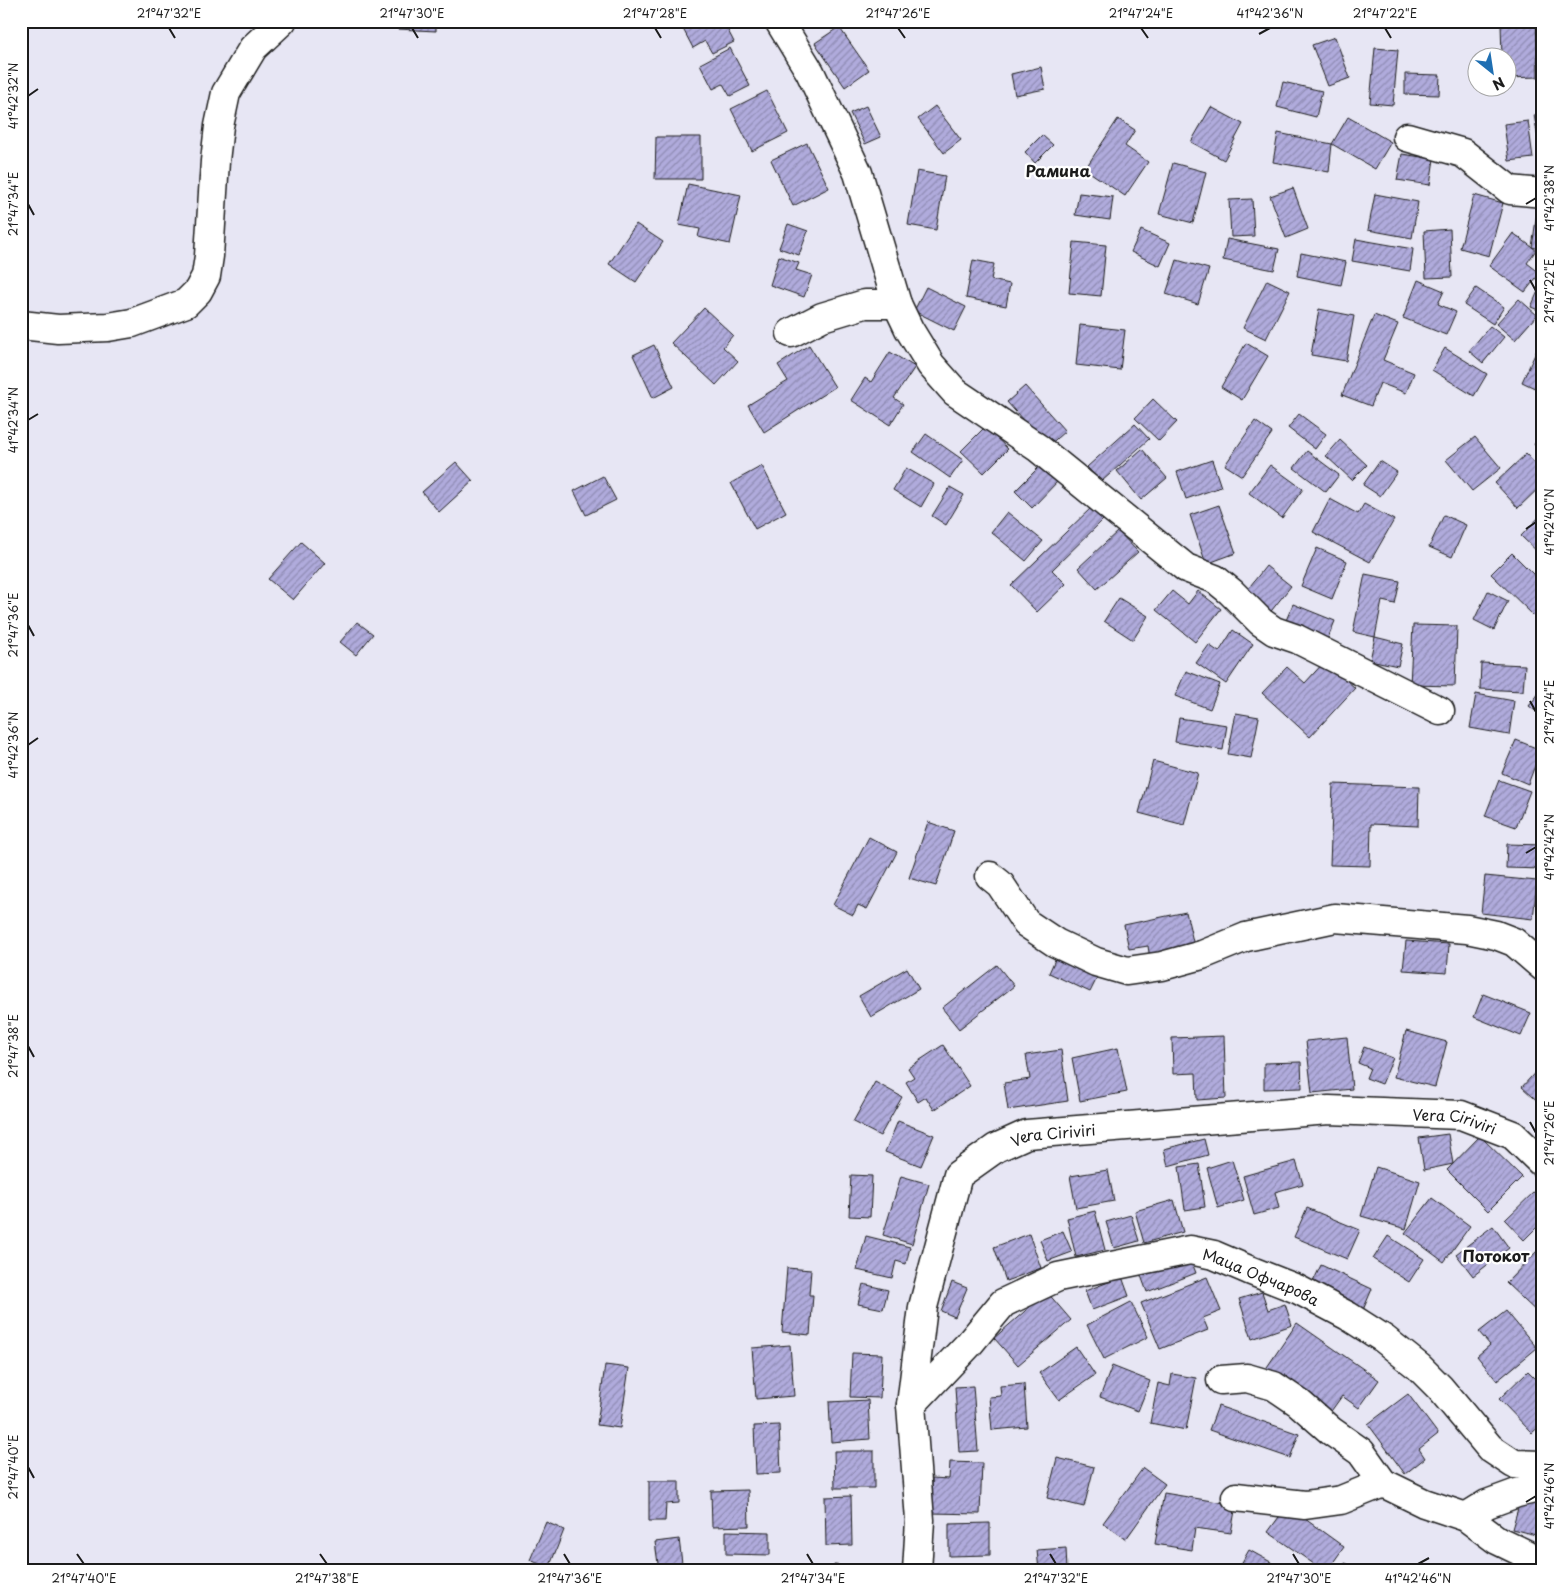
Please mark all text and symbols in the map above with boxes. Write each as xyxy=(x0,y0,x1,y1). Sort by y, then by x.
text: 21°47'32"E xyxy=(137,4,201,22)
text: 21°47'30"E xyxy=(379,4,445,22)
text: 21°47'28"E xyxy=(623,4,687,22)
text: 21°47'26"E xyxy=(866,4,930,22)
text: 21°47'24"E xyxy=(1109,4,1173,22)
text: 41°42'36"N xyxy=(1237,4,1303,22)
text: 21°47'22"E xyxy=(1353,4,1417,22)
north arrow xyxy=(1466,48,1516,98)
text: 41°42'32"N xyxy=(4,63,22,129)
text: N xyxy=(1489,72,1509,96)
district label: Рамина xyxy=(1025,158,1091,182)
text: 41°42'38"N xyxy=(1540,165,1558,231)
text: 21°47'34"E xyxy=(4,172,22,236)
text: 21°47'22"E xyxy=(1540,259,1558,323)
text: 41°42'34"N xyxy=(4,387,22,453)
text: 41°42'40"N xyxy=(1540,488,1558,556)
text: 21°47'36"E xyxy=(4,593,22,657)
text: 21°47'24"E xyxy=(1540,680,1558,744)
text: 41°42'36"N xyxy=(4,712,22,778)
text: 41°42'42"N xyxy=(1540,814,1558,880)
text: 21°47'38"E xyxy=(4,1014,22,1078)
text: 21°47'26"E xyxy=(1540,1101,1558,1165)
street label: Vera Ciriviri xyxy=(1412,1102,1500,1139)
street label: Vera Ciriviri xyxy=(1006,1117,1096,1152)
street label: Маца Офчарова xyxy=(1201,1242,1324,1311)
district label: Потокот xyxy=(1463,1243,1530,1267)
text: 21°47'40"E xyxy=(4,1435,22,1499)
text: 41°42'46"N xyxy=(1540,1463,1558,1529)
text: 21°47'40"E xyxy=(52,1569,116,1587)
text: 21°47'38"E xyxy=(295,1569,359,1587)
text: 21°47'36"E xyxy=(538,1569,602,1587)
text: 21°47'34"E xyxy=(781,1569,845,1587)
text: 21°47'32"E xyxy=(1024,1569,1088,1587)
text: 21°47'30"E xyxy=(1266,1569,1332,1587)
text: 41°42'46"N xyxy=(1385,1569,1451,1587)

